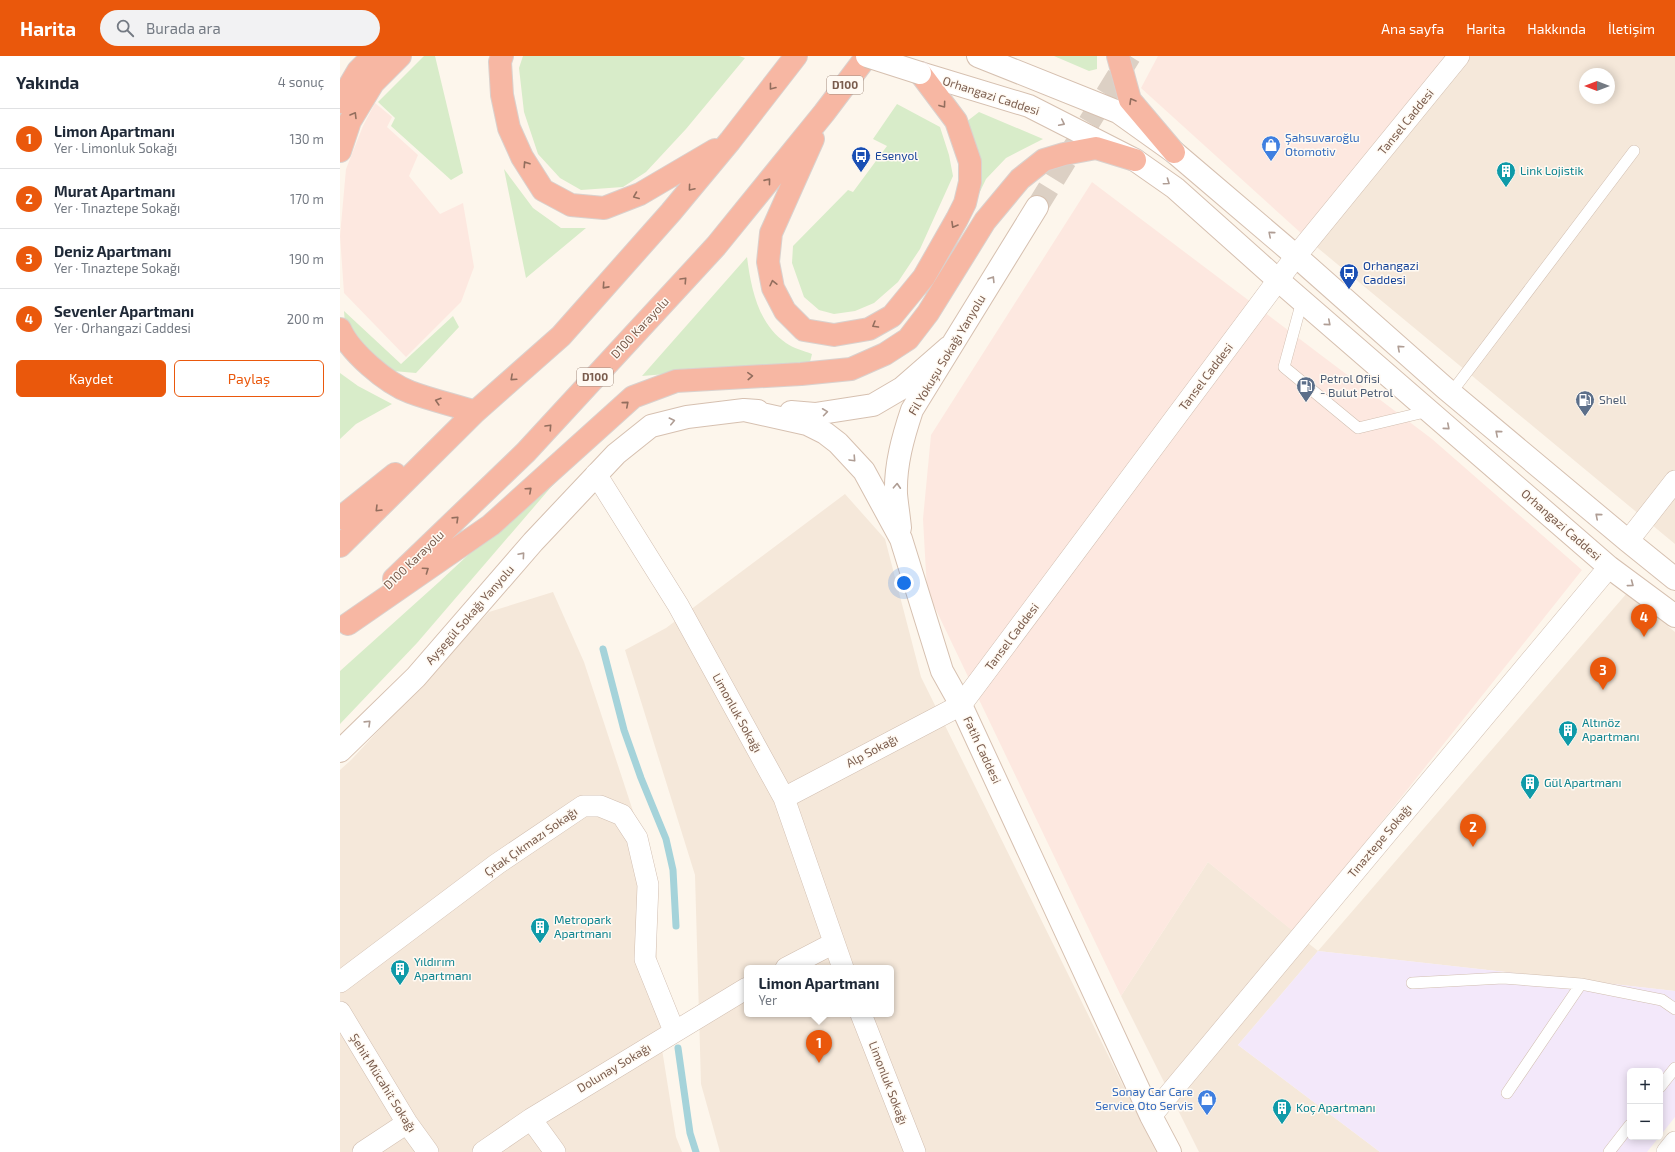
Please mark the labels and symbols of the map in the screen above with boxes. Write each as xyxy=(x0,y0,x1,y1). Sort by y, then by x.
north arrow xyxy=(1579,68,1615,104)
street label: Orhangazi Caddesi xyxy=(941,73,1042,117)
road number: D100 xyxy=(827,76,863,94)
one-way arrow xyxy=(770,82,777,89)
street label: Tansel Caddesi xyxy=(1374,86,1436,157)
one-way arrow xyxy=(1129,98,1136,105)
one-way arrow xyxy=(938,101,946,108)
one-way arrow xyxy=(349,112,356,119)
one-way arrow xyxy=(1058,118,1066,126)
place label: Şahsuvaroğlu Otomotiv xyxy=(1285,130,1360,158)
shop icon: Şahsuvaroğlu Otomotiv xyxy=(1260,134,1282,162)
bus stop icon: Esenyol xyxy=(850,145,872,173)
place label: Esenyol xyxy=(875,148,918,162)
building icon: Link Lojistik xyxy=(1495,160,1517,188)
one-way arrow xyxy=(524,161,531,168)
place label: Link Lojistik xyxy=(1520,163,1584,178)
one-way arrow xyxy=(1163,177,1170,185)
one-way arrow xyxy=(764,179,771,186)
one-way arrow xyxy=(688,184,695,191)
one-way arrow xyxy=(632,191,639,199)
one-way arrow xyxy=(951,221,958,228)
one-way arrow xyxy=(1268,232,1275,239)
place label: Orhangazi Caddesi xyxy=(1363,258,1419,286)
bus stop icon: Orhangazi Caddesi xyxy=(1338,262,1360,290)
one-way arrow xyxy=(987,276,995,283)
one-way arrow xyxy=(679,277,687,285)
one-way arrow xyxy=(769,280,777,286)
one-way arrow xyxy=(602,281,610,289)
street label: Fil Yokuşu Sokağı Yanyolu xyxy=(905,292,989,418)
street label: D100 Karayolu xyxy=(607,294,671,361)
one-way arrow xyxy=(1323,319,1330,326)
one-way arrow xyxy=(872,321,879,328)
street label: Tansel Caddesi xyxy=(1175,340,1235,413)
one-way arrow xyxy=(1397,346,1404,353)
road number: D100 xyxy=(577,368,613,386)
place label: Petrol Ofisi - Bulut Petrol xyxy=(1320,371,1393,399)
one-way arrow xyxy=(747,372,753,380)
one-way arrow xyxy=(511,373,518,380)
fuel station icon: Petrol Ofisi - Bulut Petrol xyxy=(1295,375,1317,403)
fuel station icon: Shell xyxy=(1574,389,1596,417)
place label: Shell xyxy=(1599,392,1627,406)
one-way arrow xyxy=(435,397,442,405)
one-way arrow xyxy=(621,401,628,408)
one-way arrow xyxy=(822,408,828,417)
one-way arrow xyxy=(668,417,675,425)
one-way arrow xyxy=(1442,422,1450,429)
one-way arrow xyxy=(544,424,551,432)
one-way arrow xyxy=(1496,430,1503,437)
one-way arrow xyxy=(848,454,856,462)
one-way arrow xyxy=(892,483,901,489)
street label: Orhangazi Caddesi xyxy=(1519,486,1604,563)
one-way arrow xyxy=(524,488,531,495)
one-way arrow xyxy=(375,504,383,512)
one-way arrow xyxy=(1596,513,1603,520)
one-way arrow xyxy=(452,517,459,524)
street label: D100 Karayolu xyxy=(380,527,446,592)
one-way arrow xyxy=(517,552,524,560)
street label: Ayşegül Sokağı Yanyolu xyxy=(422,562,517,668)
one-way arrow xyxy=(422,567,429,575)
your location xyxy=(894,573,914,593)
one-way arrow xyxy=(1627,579,1634,586)
street label: Tansel Caddesi xyxy=(981,600,1041,673)
pin: 4 xyxy=(1631,604,1657,637)
pin: 3 xyxy=(1590,657,1616,690)
street label: Limonluk Sokağı xyxy=(710,670,765,755)
street label: Fatih Caddesi xyxy=(961,714,1005,785)
place label: Altınöz Apartmanı xyxy=(1582,715,1639,743)
building icon: Altınöz Apartmanı xyxy=(1557,719,1579,747)
one-way arrow xyxy=(363,721,371,728)
street label: Alp Sokağı xyxy=(843,731,900,770)
building icon: Gül Apartmanı xyxy=(1519,772,1541,800)
place label: Gül Apartmanı xyxy=(1544,775,1622,789)
street label: Tınaztepe Sokağı xyxy=(1344,801,1414,880)
street label: Çıtak Çıkmazı Sokağı xyxy=(481,804,580,879)
pin: 2 xyxy=(1460,814,1486,847)
place label: Metropark Apartmanı xyxy=(554,912,611,940)
building icon: Metropark Apartmanı xyxy=(529,916,551,944)
place label: Yıldırım Apartmanı xyxy=(414,954,471,982)
building icon: Yıldırım Apartmanı xyxy=(389,958,411,986)
pin: 1 xyxy=(806,1030,832,1063)
street label: Şehit Mücahit Sokağı xyxy=(346,1031,420,1135)
street label: Limonluk Sokağı xyxy=(867,1039,911,1126)
street label: Dolunay Sokağı xyxy=(574,1040,653,1095)
place label: Sonay Car Care Service Oto Servis xyxy=(1095,1084,1193,1112)
shop icon: Sonay Car Care Service Oto Servis xyxy=(1196,1088,1218,1116)
building icon: Koç Apartmanı xyxy=(1271,1097,1293,1125)
place label: Koç Apartmanı xyxy=(1296,1100,1375,1115)

